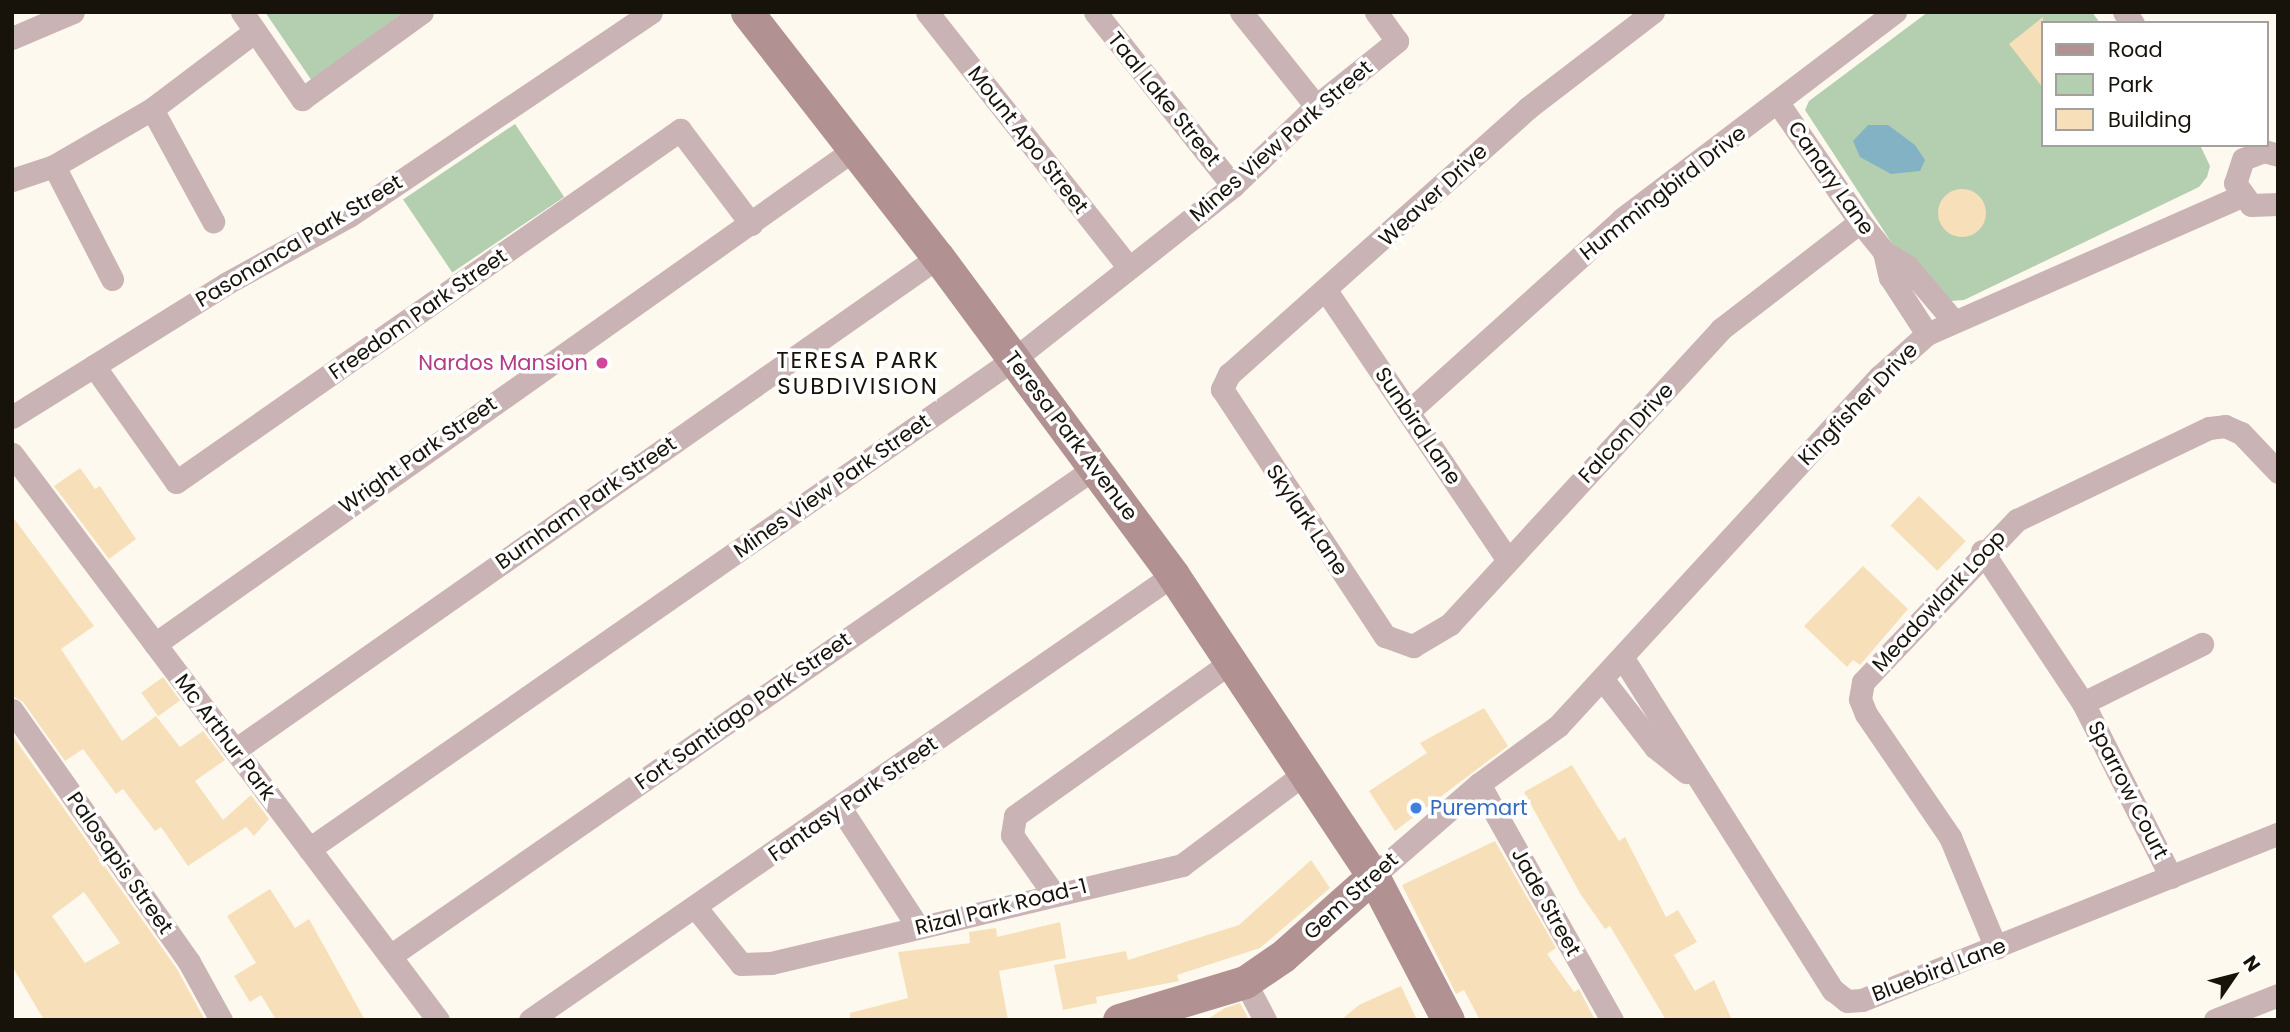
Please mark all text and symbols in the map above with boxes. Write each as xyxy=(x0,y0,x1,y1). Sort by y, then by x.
legend xyxy=(2042,21,2269,147)
street label: Taal Lake Street xyxy=(1102,27,1226,171)
text: Road xyxy=(2108,35,2163,64)
street label: Mines View Park Street xyxy=(1185,55,1377,227)
street label: Mount Apo Street xyxy=(962,61,1094,219)
text: Park xyxy=(2108,70,2153,99)
text: Building xyxy=(2108,105,2192,134)
street label: Canary Lane xyxy=(1783,116,1879,240)
street label: Hummingbird Drive xyxy=(1575,120,1751,266)
street label: Weaver Drive xyxy=(1374,139,1492,251)
street label: Pasonanca Park Street xyxy=(191,169,407,313)
street label: Freedom Park Street xyxy=(324,243,512,385)
street label: Kingfisher Drive xyxy=(1793,337,1923,471)
district label: TERESA PARK SUBDIVISION xyxy=(778,346,938,400)
street label: Teresa Park Avenue xyxy=(999,346,1143,526)
place label: Nardos Mansion xyxy=(418,350,588,376)
marker: Nardos Mansion xyxy=(594,355,610,371)
street label: Sunbird Lane xyxy=(1370,363,1466,489)
street label: Falcon Drive xyxy=(1573,378,1679,488)
street label: Wright Park Street xyxy=(334,391,502,519)
street label: Mines View Park Street xyxy=(729,409,935,563)
street label: Burnham Park Street xyxy=(491,431,681,575)
street label: Skylark Lane xyxy=(1261,460,1353,580)
street label: Meadowlark Loop xyxy=(1867,525,2011,677)
street label: Fort Santiago Park Street xyxy=(630,627,856,795)
street label: Mc Arthur Park xyxy=(169,669,281,805)
street label: Sparrow Court xyxy=(2082,717,2174,863)
street label: Fantasy Park Street xyxy=(764,731,942,867)
street label: Palosapis Street xyxy=(62,787,178,939)
place label: Puremart xyxy=(1430,795,1528,821)
marker: Puremart xyxy=(1408,800,1424,816)
street label: Jade Street xyxy=(1506,844,1586,960)
street label: Gem Street xyxy=(1299,847,1403,945)
street label: Rizal Park Road-1 xyxy=(913,873,1089,941)
street label: Bluebird Lane xyxy=(1869,933,2009,1007)
north arrow xyxy=(2199,941,2269,1011)
text: N xyxy=(2236,950,2267,977)

